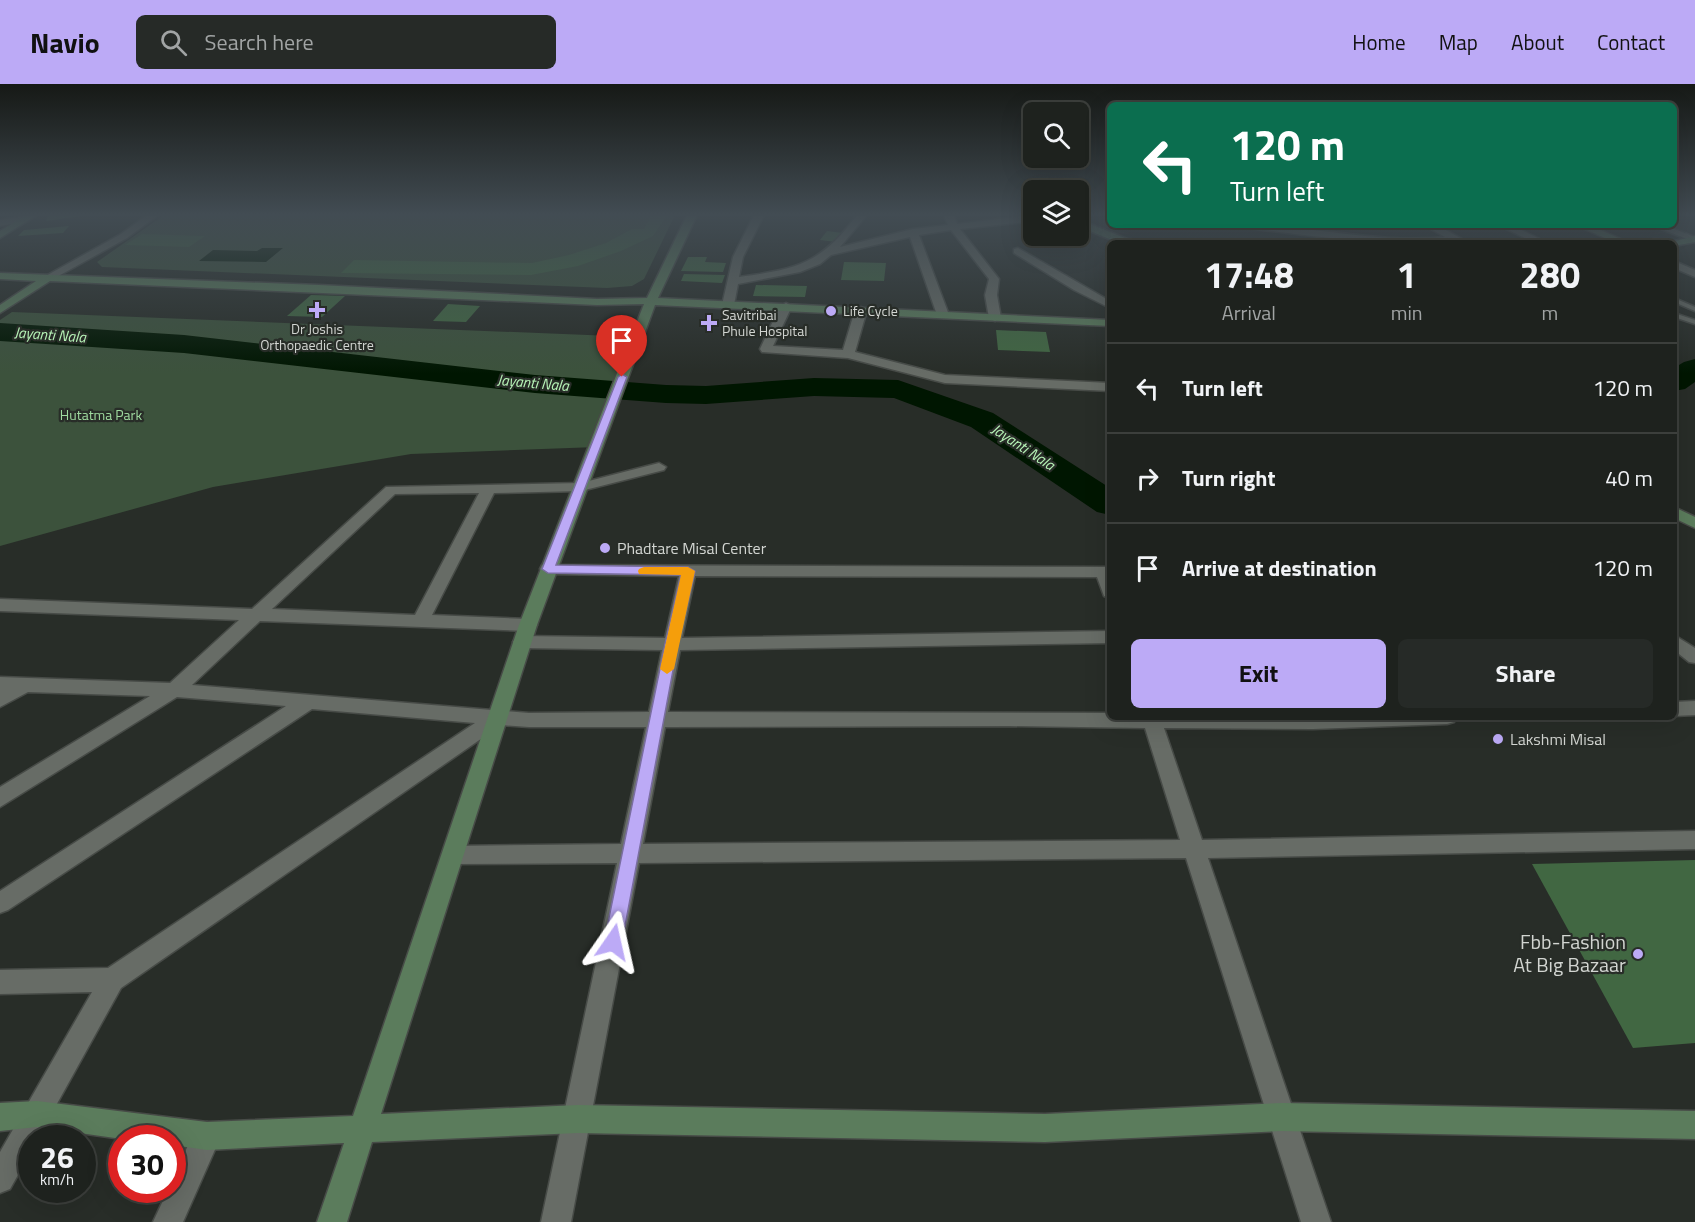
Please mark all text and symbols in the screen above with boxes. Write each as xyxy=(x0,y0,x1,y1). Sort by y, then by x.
search box xyxy=(136,15,556,69)
text: Navio xyxy=(30,21,100,64)
text: Search here xyxy=(205,25,314,59)
icon: search xyxy=(157,26,190,59)
text: Home xyxy=(1352,26,1406,58)
text: Map xyxy=(1439,26,1478,58)
text: About xyxy=(1511,26,1564,58)
text: Contact xyxy=(1597,26,1665,58)
map controls xyxy=(1023,102,1089,246)
button: search xyxy=(1023,102,1089,168)
text: 120 m xyxy=(1230,112,1345,176)
icon: left xyxy=(1131,126,1209,204)
text: Turn left xyxy=(1230,170,1324,211)
button: layers xyxy=(1023,180,1089,246)
text: 17:48 xyxy=(1204,247,1294,302)
text: 1 xyxy=(1397,247,1417,302)
text: 280 xyxy=(1520,247,1580,302)
text: Arrival xyxy=(1222,297,1276,328)
text: min xyxy=(1391,297,1423,328)
text: m xyxy=(1541,297,1558,328)
place label: Life Cycle xyxy=(843,300,898,321)
marker: Dr Joshis Orthopaedic Centre xyxy=(308,301,326,319)
place label: Savitribai Phule Hospital xyxy=(722,304,808,341)
marker: Life Cycle xyxy=(824,304,838,318)
marker: Savitribai Phule Hospital xyxy=(700,314,718,332)
pin xyxy=(596,315,647,377)
place label: Dr Joshis Orthopaedic Centre xyxy=(260,318,374,355)
water label: Jayanti Nala xyxy=(13,321,88,349)
icon: arrive xyxy=(605,324,638,357)
water label: Jayanti Nala xyxy=(496,368,571,397)
text: Turn left xyxy=(1182,371,1263,405)
text: 120 m xyxy=(1593,371,1653,405)
icon: left xyxy=(1131,372,1164,405)
park label: Hutatma Park xyxy=(60,404,142,425)
water label: Jayanti Nala xyxy=(987,417,1061,477)
text: Turn right xyxy=(1182,461,1276,495)
text: 40 m xyxy=(1605,461,1653,495)
icon: right xyxy=(1131,462,1164,495)
place label: Phadtare Misal Center xyxy=(617,536,767,560)
marker: Phadtare Misal Center xyxy=(598,541,612,555)
text: Arrive at destination xyxy=(1182,551,1377,585)
text: 120 m xyxy=(1593,551,1653,585)
icon: arrive xyxy=(1131,552,1164,585)
button: Exit xyxy=(1131,639,1386,708)
button: Share xyxy=(1398,639,1653,708)
place label: Lakshmi Misal xyxy=(1510,727,1606,751)
marker: Lakshmi Misal xyxy=(1491,732,1505,746)
position arrow xyxy=(581,910,645,974)
place label: Fbb-Fashion At Big Bazaar xyxy=(1513,926,1626,980)
marker: Fbb-Fashion At Big Bazaar xyxy=(1631,947,1645,961)
speed limit sign: 30 xyxy=(108,1125,186,1203)
text: 26 xyxy=(40,1134,74,1180)
text: km/h xyxy=(40,1168,74,1191)

